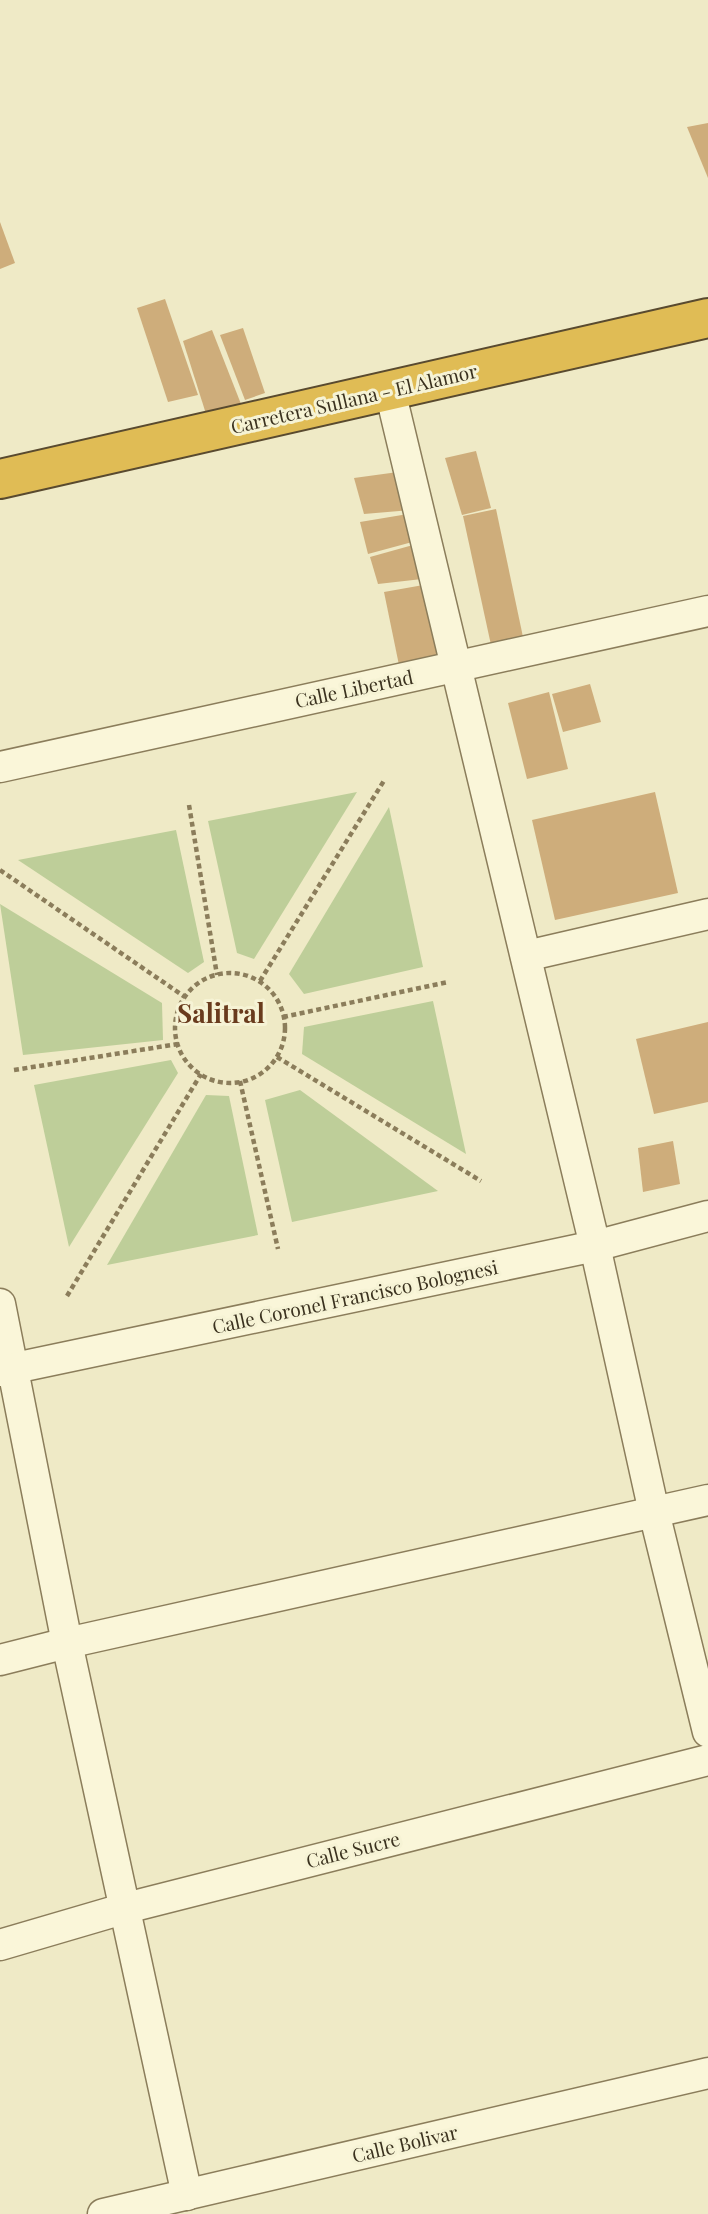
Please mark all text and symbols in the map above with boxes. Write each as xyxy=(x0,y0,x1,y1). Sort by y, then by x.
street label: Carretera Sullana - El Alamor xyxy=(228,357,480,439)
street label: Calle Libertad xyxy=(292,663,415,713)
district label: Salitral xyxy=(177,995,265,1030)
street label: Calle Coronel Francisco Bolognesi xyxy=(210,1253,500,1339)
street label: Calle Sucre xyxy=(303,1825,402,1873)
street label: Calle Bolivar xyxy=(349,2118,461,2168)

